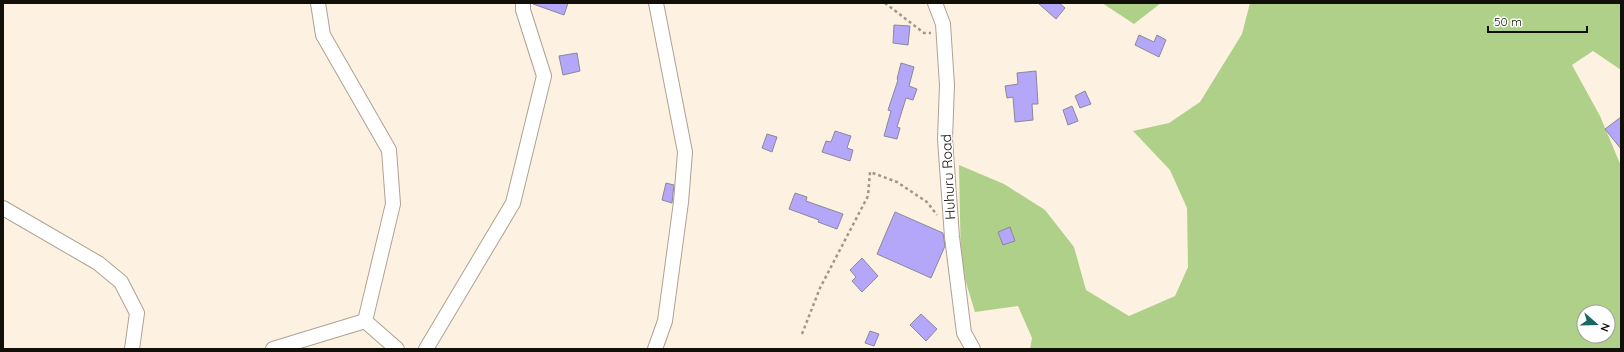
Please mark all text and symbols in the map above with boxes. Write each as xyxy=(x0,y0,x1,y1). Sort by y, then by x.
scale bar xyxy=(1488,8,1587,34)
text: 50 m xyxy=(1494,14,1522,29)
street label: Huhuru Road xyxy=(937,134,959,220)
north arrow xyxy=(1576,304,1616,344)
text: N xyxy=(1597,321,1613,334)

